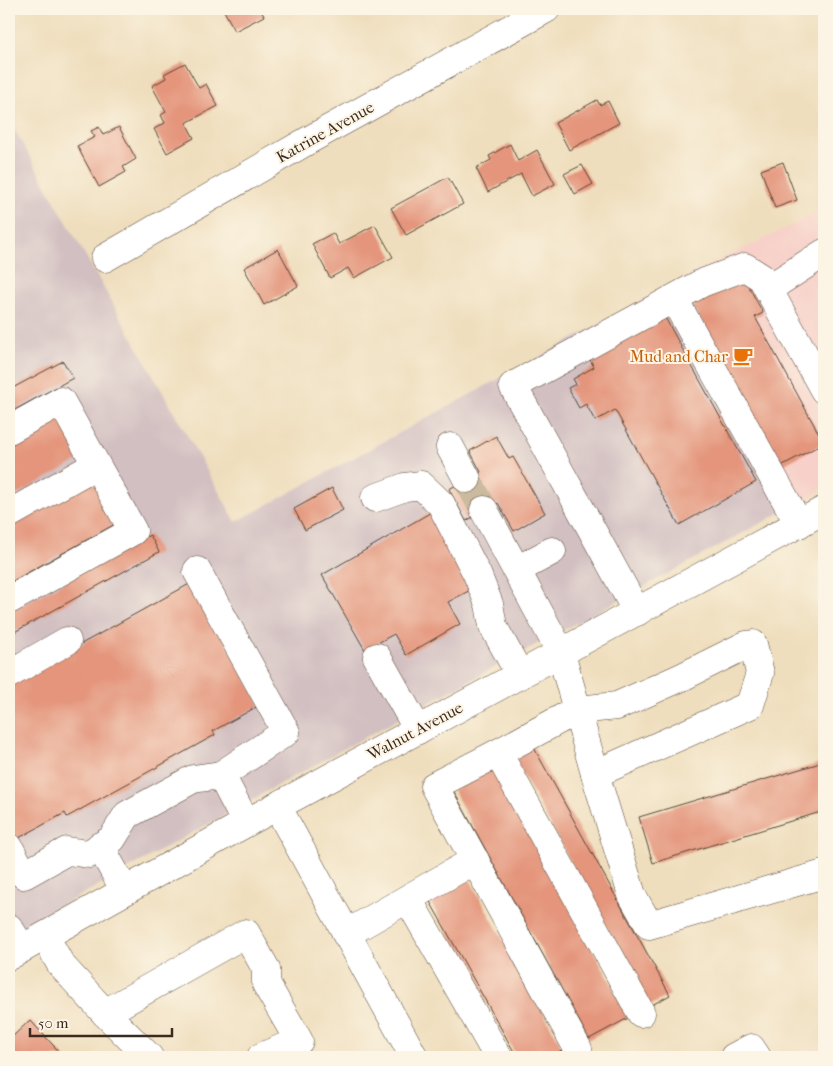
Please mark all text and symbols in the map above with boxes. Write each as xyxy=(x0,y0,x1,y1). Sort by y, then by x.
street label: Katrine Avenue xyxy=(273,97,377,167)
cafe icon: Mud and Char xyxy=(732,345,754,367)
place label: Mud and Char xyxy=(630,347,728,366)
street label: Walnut Avenue xyxy=(363,698,466,765)
scale bar xyxy=(30,1006,172,1038)
text: 50 m xyxy=(38,1014,69,1032)

